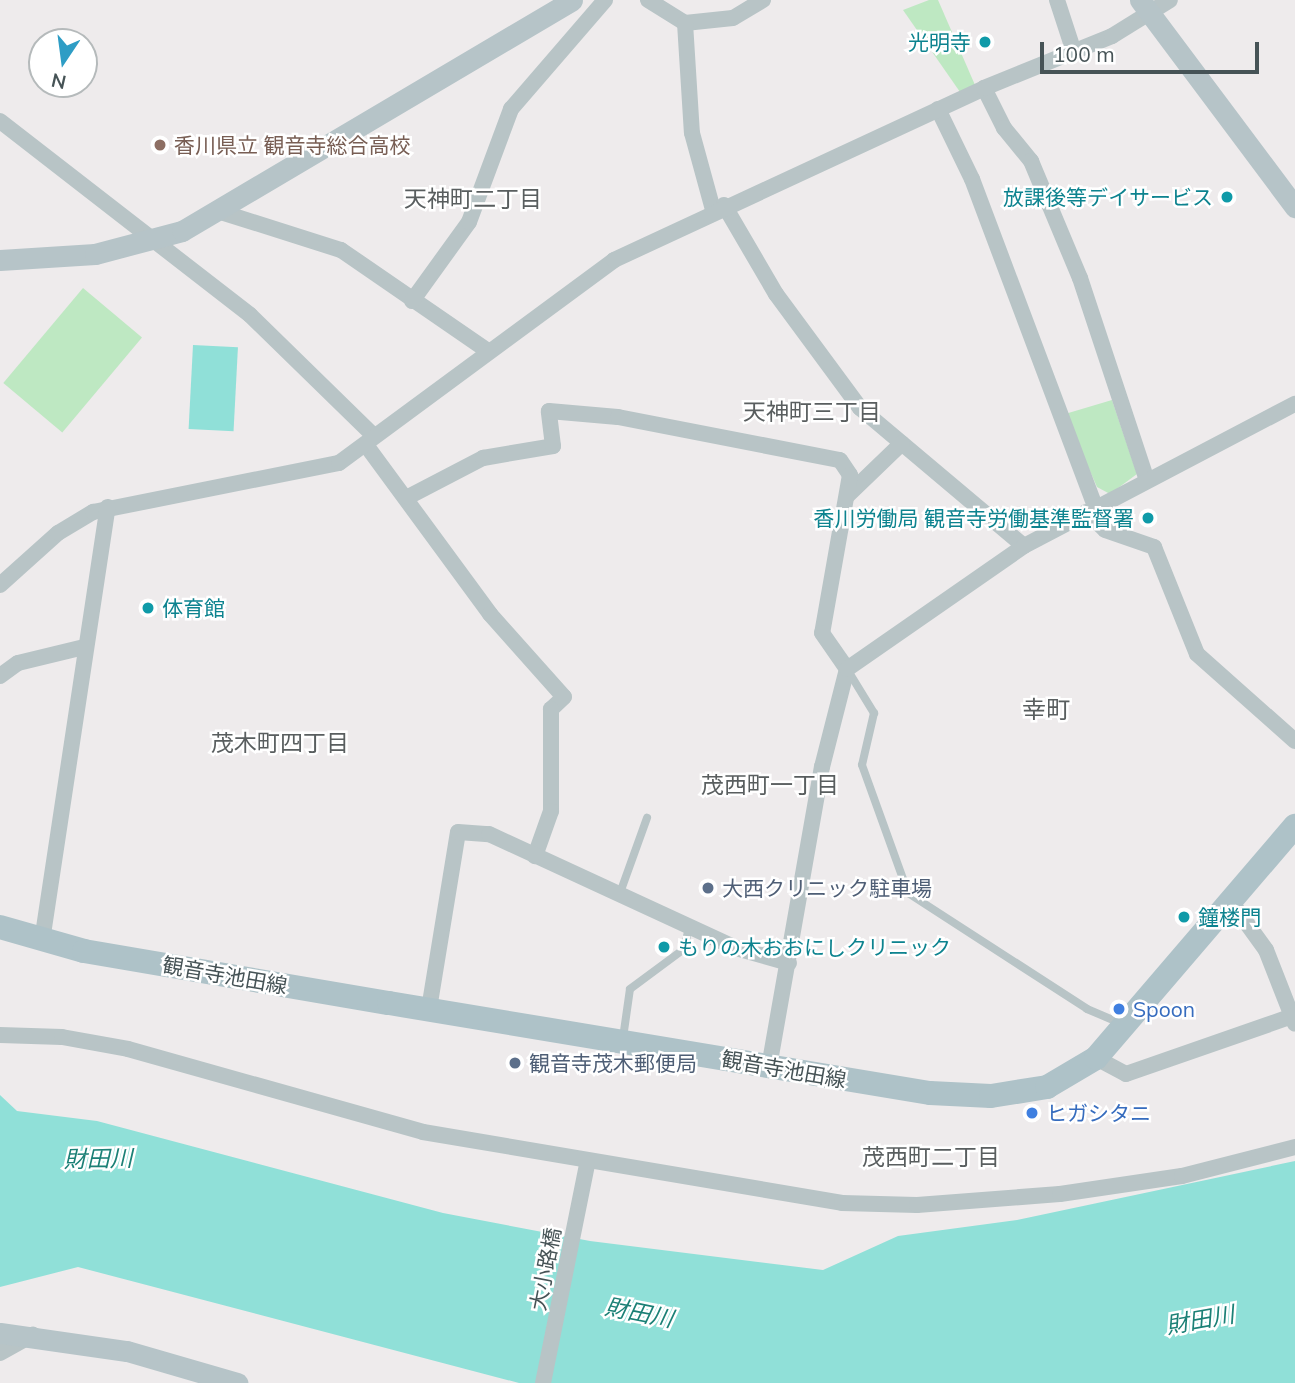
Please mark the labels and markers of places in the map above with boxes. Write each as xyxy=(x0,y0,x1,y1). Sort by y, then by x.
place label: 光明寺 xyxy=(908,29,971,55)
marker: 光明寺 xyxy=(977,34,993,50)
place label: 香川県立 観音寺総合高校 xyxy=(174,132,410,158)
marker: 香川県立 観音寺総合高校 xyxy=(152,137,168,153)
place label: 放課後等デイサービス xyxy=(1003,184,1213,210)
marker: 放課後等デイサービス xyxy=(1219,189,1235,205)
place label: 香川労働局 観音寺労働基準監督署 xyxy=(814,505,1134,531)
marker: 香川労働局 観音寺労働基準監督署 xyxy=(1140,510,1156,526)
place label: 体育館 xyxy=(162,595,225,621)
marker: 体育館 xyxy=(140,600,156,616)
place label: 大西クリニック駐車場 xyxy=(722,875,932,901)
marker: 大西クリニック駐車場 xyxy=(700,880,716,896)
place label: 鐘楼門 xyxy=(1198,904,1261,930)
marker: 鐘楼門 xyxy=(1176,909,1192,925)
place label: もりの木おおにしクリニック xyxy=(678,934,951,960)
marker: もりの木おおにしクリニック xyxy=(656,939,672,955)
place label: Spoon xyxy=(1133,996,1195,1022)
marker: Spoon xyxy=(1111,1001,1127,1017)
place label: 観音寺茂木郵便局 xyxy=(529,1050,697,1076)
marker: 観音寺茂木郵便局 xyxy=(507,1055,523,1071)
place label: ヒガシタニ xyxy=(1046,1100,1151,1126)
marker: ヒガシタニ xyxy=(1024,1105,1040,1121)

